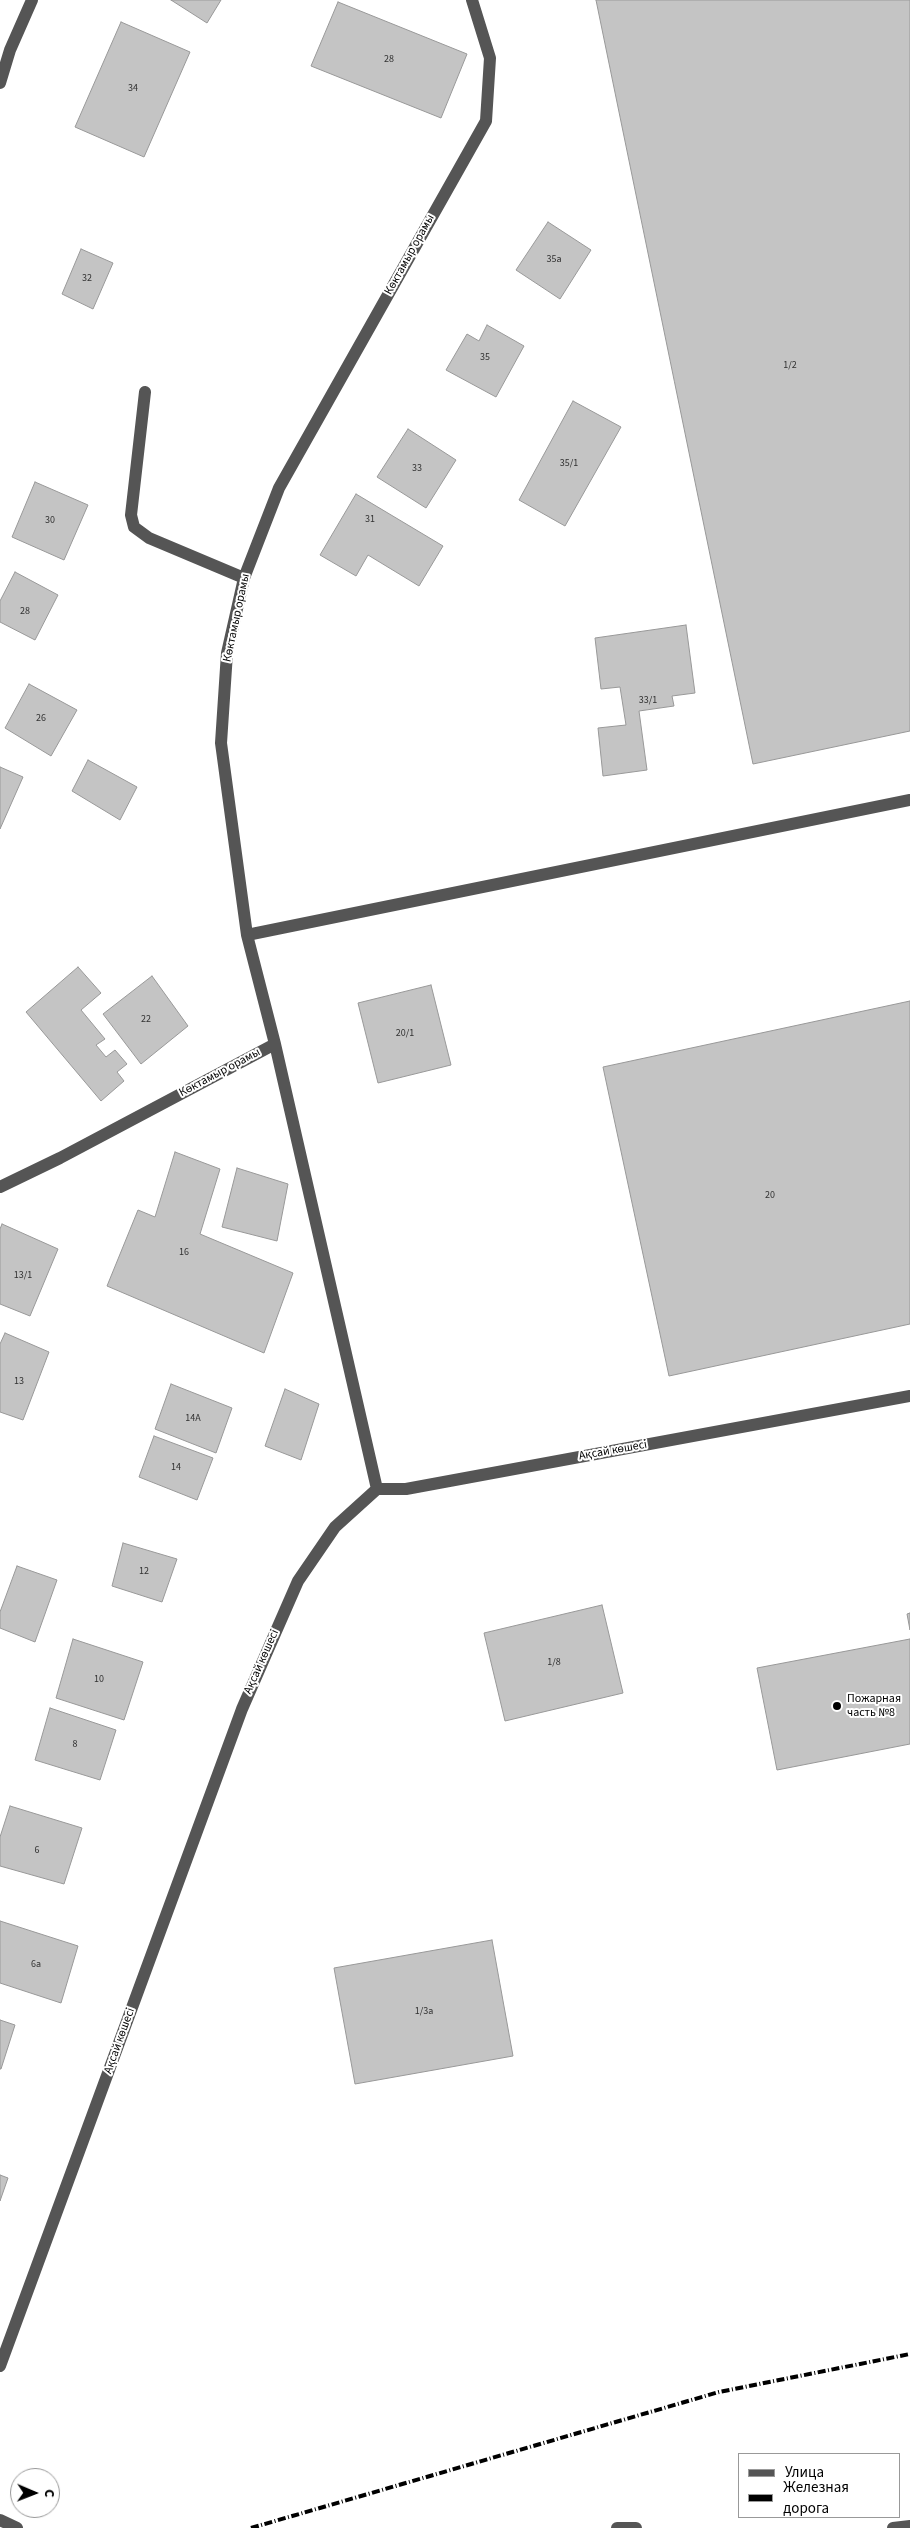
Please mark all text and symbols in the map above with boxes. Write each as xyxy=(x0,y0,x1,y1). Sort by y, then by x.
house number: 28 xyxy=(384,54,394,66)
house number: 34 xyxy=(128,83,138,95)
street label: Көктамыр орамы xyxy=(382,212,438,298)
house number: 35а xyxy=(547,254,561,266)
house number: 32 xyxy=(82,273,92,285)
house number: 35 xyxy=(480,352,490,364)
house number: 1/2 xyxy=(783,360,797,372)
house number: 35/1 xyxy=(560,458,578,470)
house number: 33 xyxy=(412,463,422,475)
house number: 31 xyxy=(365,514,375,526)
house number: 30 xyxy=(45,515,55,527)
street label: Көктамыр орамы xyxy=(221,573,253,663)
house number: 28 xyxy=(20,606,30,618)
house number: 33/1 xyxy=(639,695,657,707)
house number: 26 xyxy=(36,713,46,725)
house number: 22 xyxy=(141,1014,151,1026)
house number: 20/1 xyxy=(396,1028,414,1040)
street label: Көктамыр орамы xyxy=(177,1046,263,1100)
house number: 20 xyxy=(765,1190,775,1202)
house number: 16 xyxy=(179,1247,189,1259)
house number: 13/1 xyxy=(14,1270,32,1282)
house number: 13 xyxy=(14,1376,24,1388)
house number: 14А xyxy=(185,1413,201,1425)
street label: Ақсай көшесі xyxy=(578,1438,648,1464)
house number: 14 xyxy=(171,1462,181,1474)
house number: 12 xyxy=(139,1566,149,1578)
street label: Ақсай көшесі xyxy=(241,1627,283,1697)
house number: 1/8 xyxy=(547,1657,561,1669)
house number: 10 xyxy=(94,1674,104,1686)
place label: Пожарная часть №8 xyxy=(847,1692,901,1720)
marker: Пожарная часть №8 xyxy=(831,1700,843,1712)
house number: 8 xyxy=(73,1739,77,1751)
house number: 6 xyxy=(35,1845,39,1857)
house number: 6а xyxy=(31,1959,41,1971)
street label: Ақсай көшесі xyxy=(101,2006,139,2076)
house number: 1/3а xyxy=(415,2006,433,2018)
legend xyxy=(738,2453,900,2518)
text: Улица xyxy=(785,2462,824,2483)
north arrow xyxy=(10,2468,60,2518)
text: Железная дорога xyxy=(783,2477,849,2519)
text: С xyxy=(39,2489,59,2497)

